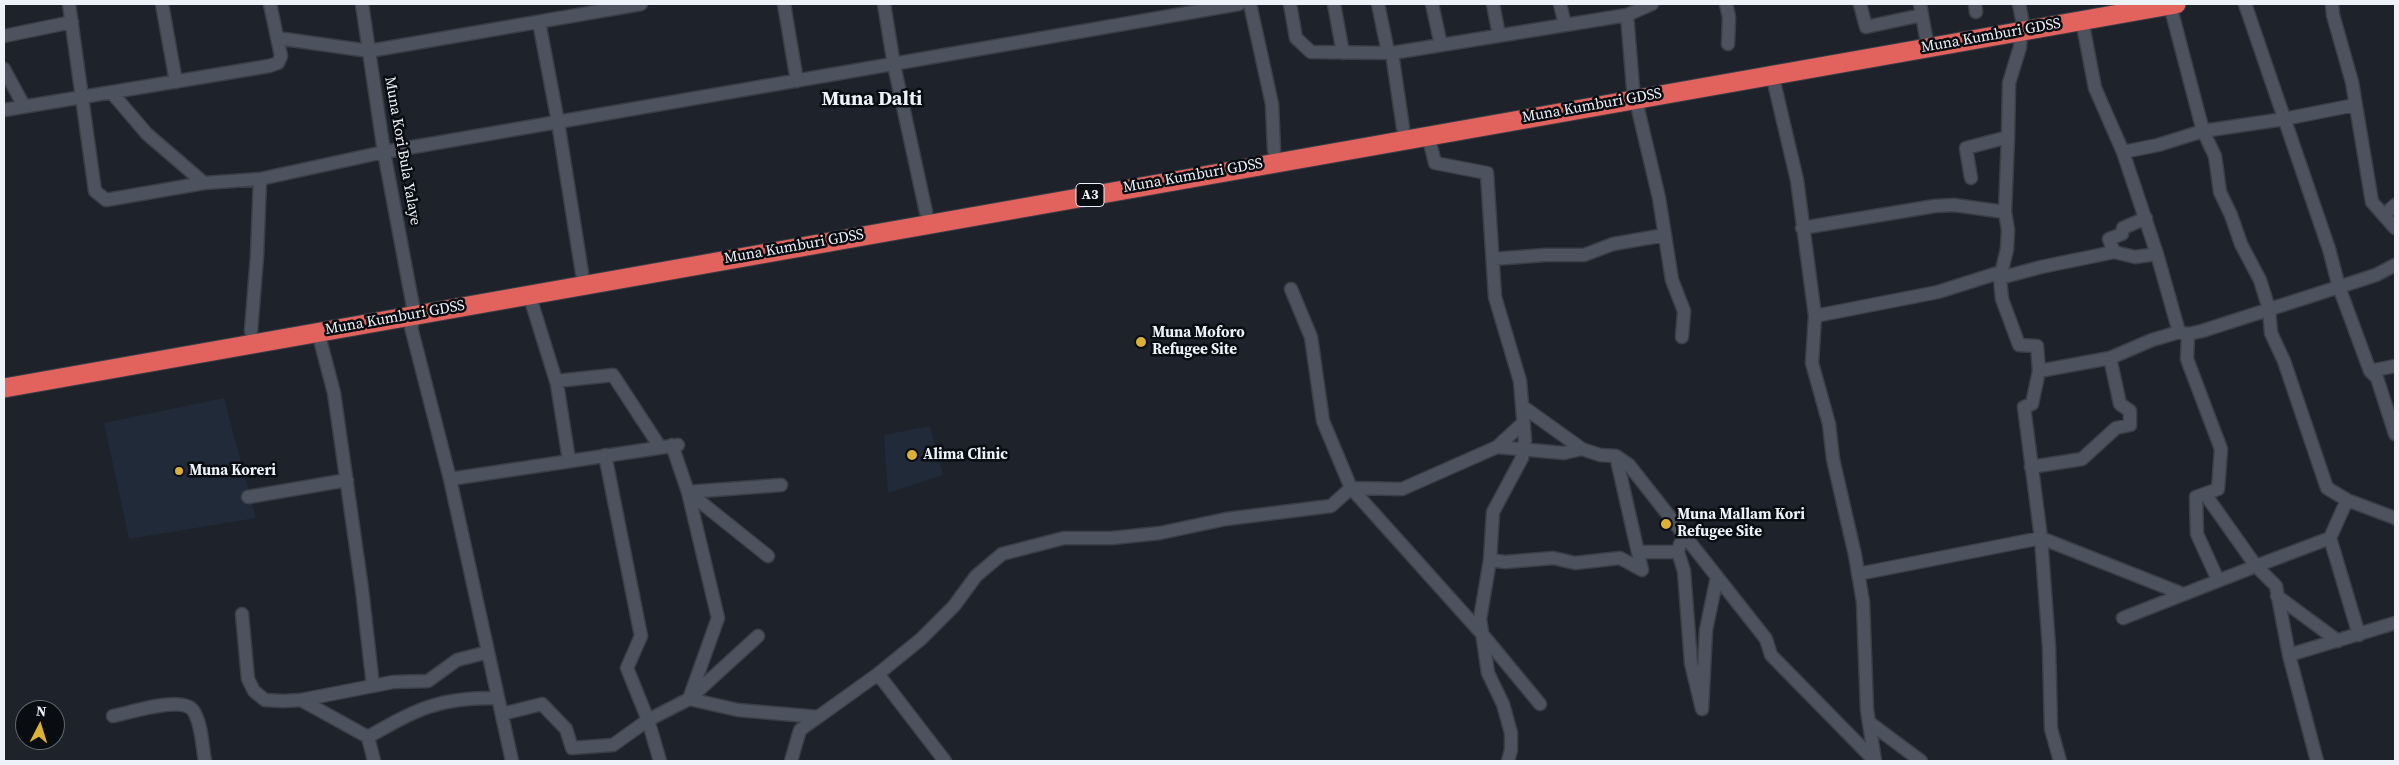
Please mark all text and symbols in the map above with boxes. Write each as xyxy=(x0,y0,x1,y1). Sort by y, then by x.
street label: Muna Kumburi GDSS xyxy=(1920,15,2062,57)
street label: Muna Kori Bula Yalaye xyxy=(380,75,424,227)
street label: Muna Kumburi GDSS xyxy=(1521,85,1663,127)
district label: Muna Dalti xyxy=(822,88,922,112)
street label: Muna Kumburi GDSS xyxy=(1122,155,1264,197)
road number: A3 xyxy=(1076,184,1104,206)
street label: Muna Kumburi GDSS xyxy=(723,226,865,268)
street label: Muna Kumburi GDSS xyxy=(324,297,466,339)
place label: Muna Moforo Refugee Site xyxy=(1152,324,1245,359)
marker: Muna Moforo Refugee Site xyxy=(1134,335,1148,349)
place label: Alima Clinic xyxy=(923,446,1008,464)
marker: Alima Clinic xyxy=(905,448,919,462)
place label: Muna Koreri xyxy=(189,462,276,480)
marker: Muna Koreri xyxy=(173,465,185,477)
place label: Muna Mallam Kori Refugee Site xyxy=(1677,506,1805,541)
marker: Muna Mallam Kori Refugee Site xyxy=(1659,517,1673,531)
north arrow xyxy=(15,700,65,750)
text: N xyxy=(35,701,47,721)

